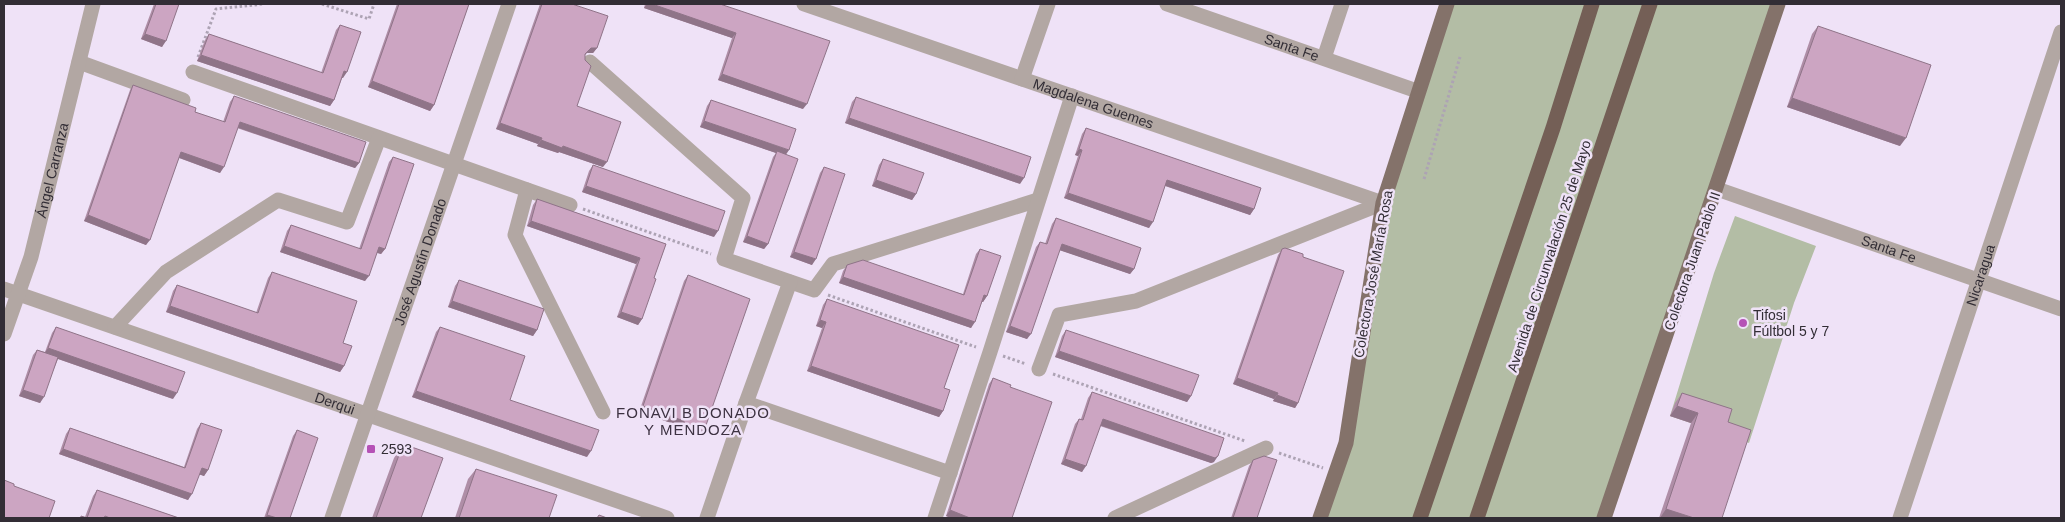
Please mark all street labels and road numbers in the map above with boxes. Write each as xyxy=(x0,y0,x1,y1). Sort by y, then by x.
street label: Santa Fe xyxy=(1262,30,1321,64)
street label: Magdalena Guemes xyxy=(1031,75,1156,132)
street label: Ángel Carranza xyxy=(33,121,72,219)
street label: Avenida de Circunvalación 25 de Mayo xyxy=(1504,138,1594,374)
street label: Colectora José María Rosa xyxy=(1350,189,1396,359)
street label: Colectora Juan Pablo II xyxy=(1661,190,1723,332)
street label: José Agustín Donado xyxy=(391,196,450,327)
street label: Santa Fe xyxy=(1859,232,1919,266)
street label: Nicaragua xyxy=(1963,242,1998,308)
street label: Derqui xyxy=(313,389,357,418)

